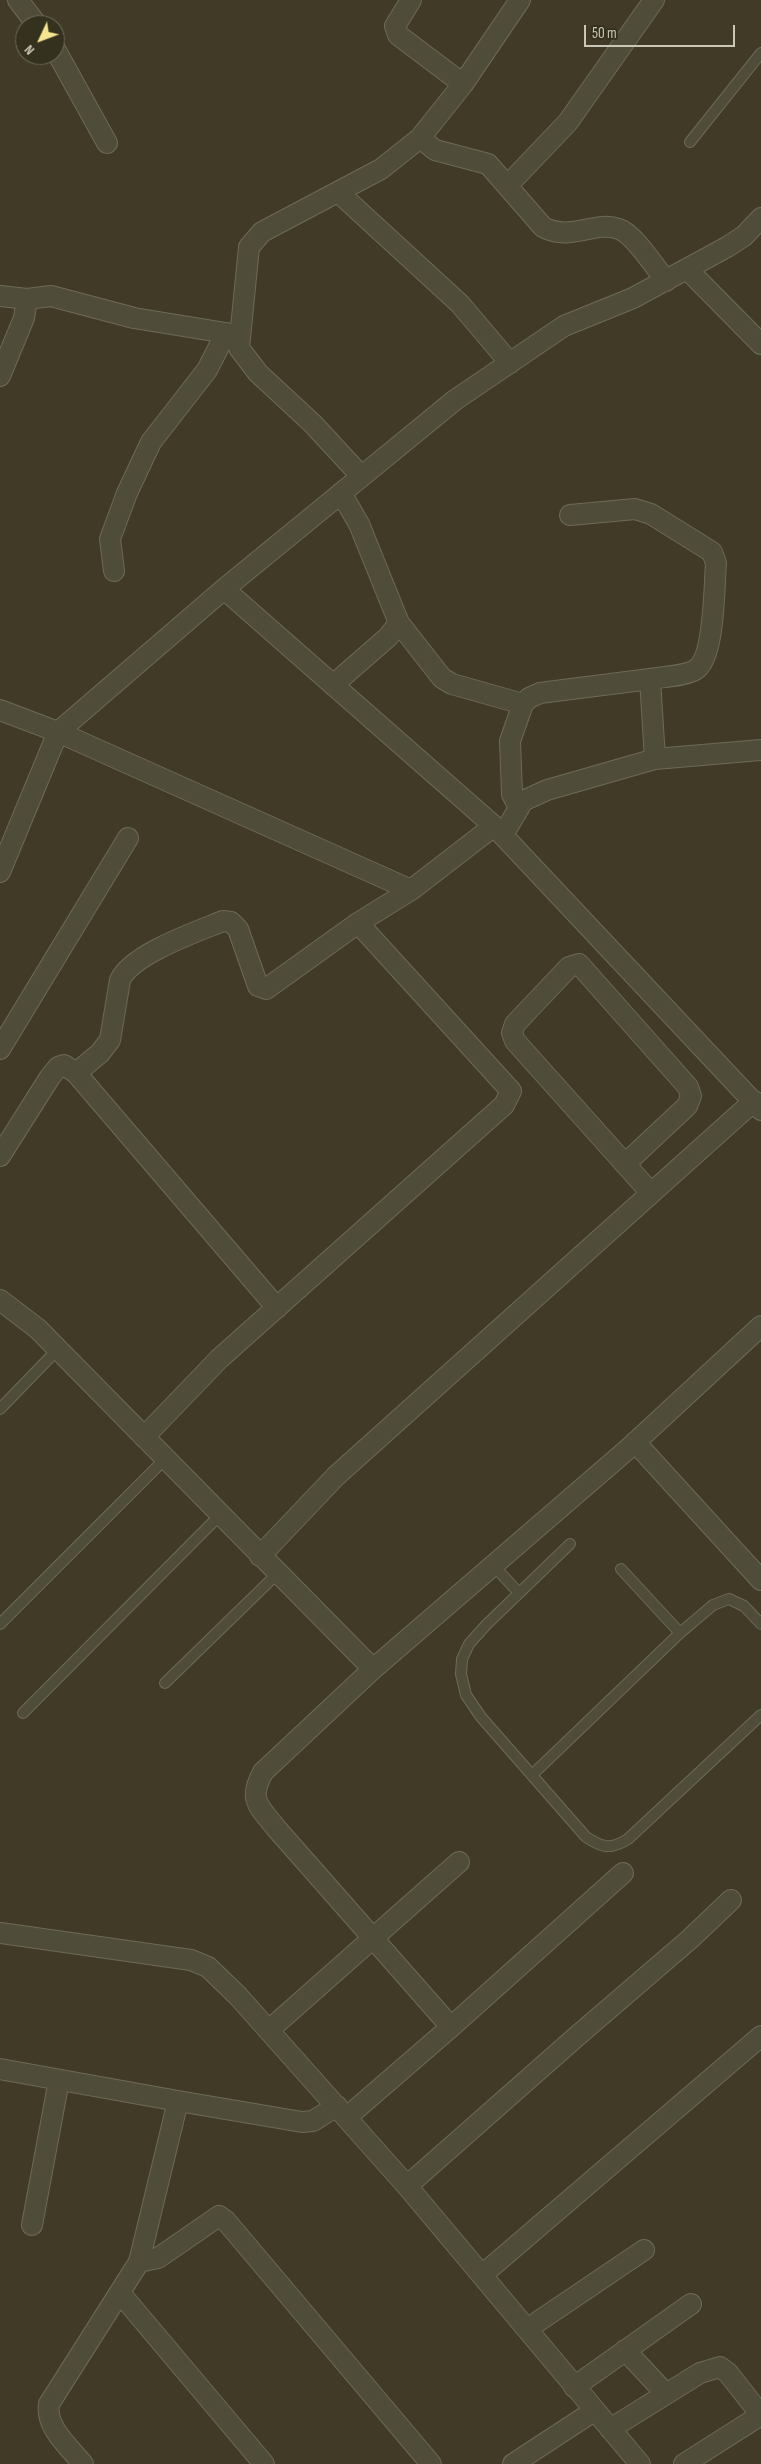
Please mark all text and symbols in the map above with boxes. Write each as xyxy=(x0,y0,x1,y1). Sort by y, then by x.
north arrow xyxy=(15,15,65,65)
scale bar xyxy=(586,15,737,47)
text: 50 m xyxy=(592,24,617,43)
text: N xyxy=(21,41,38,58)

